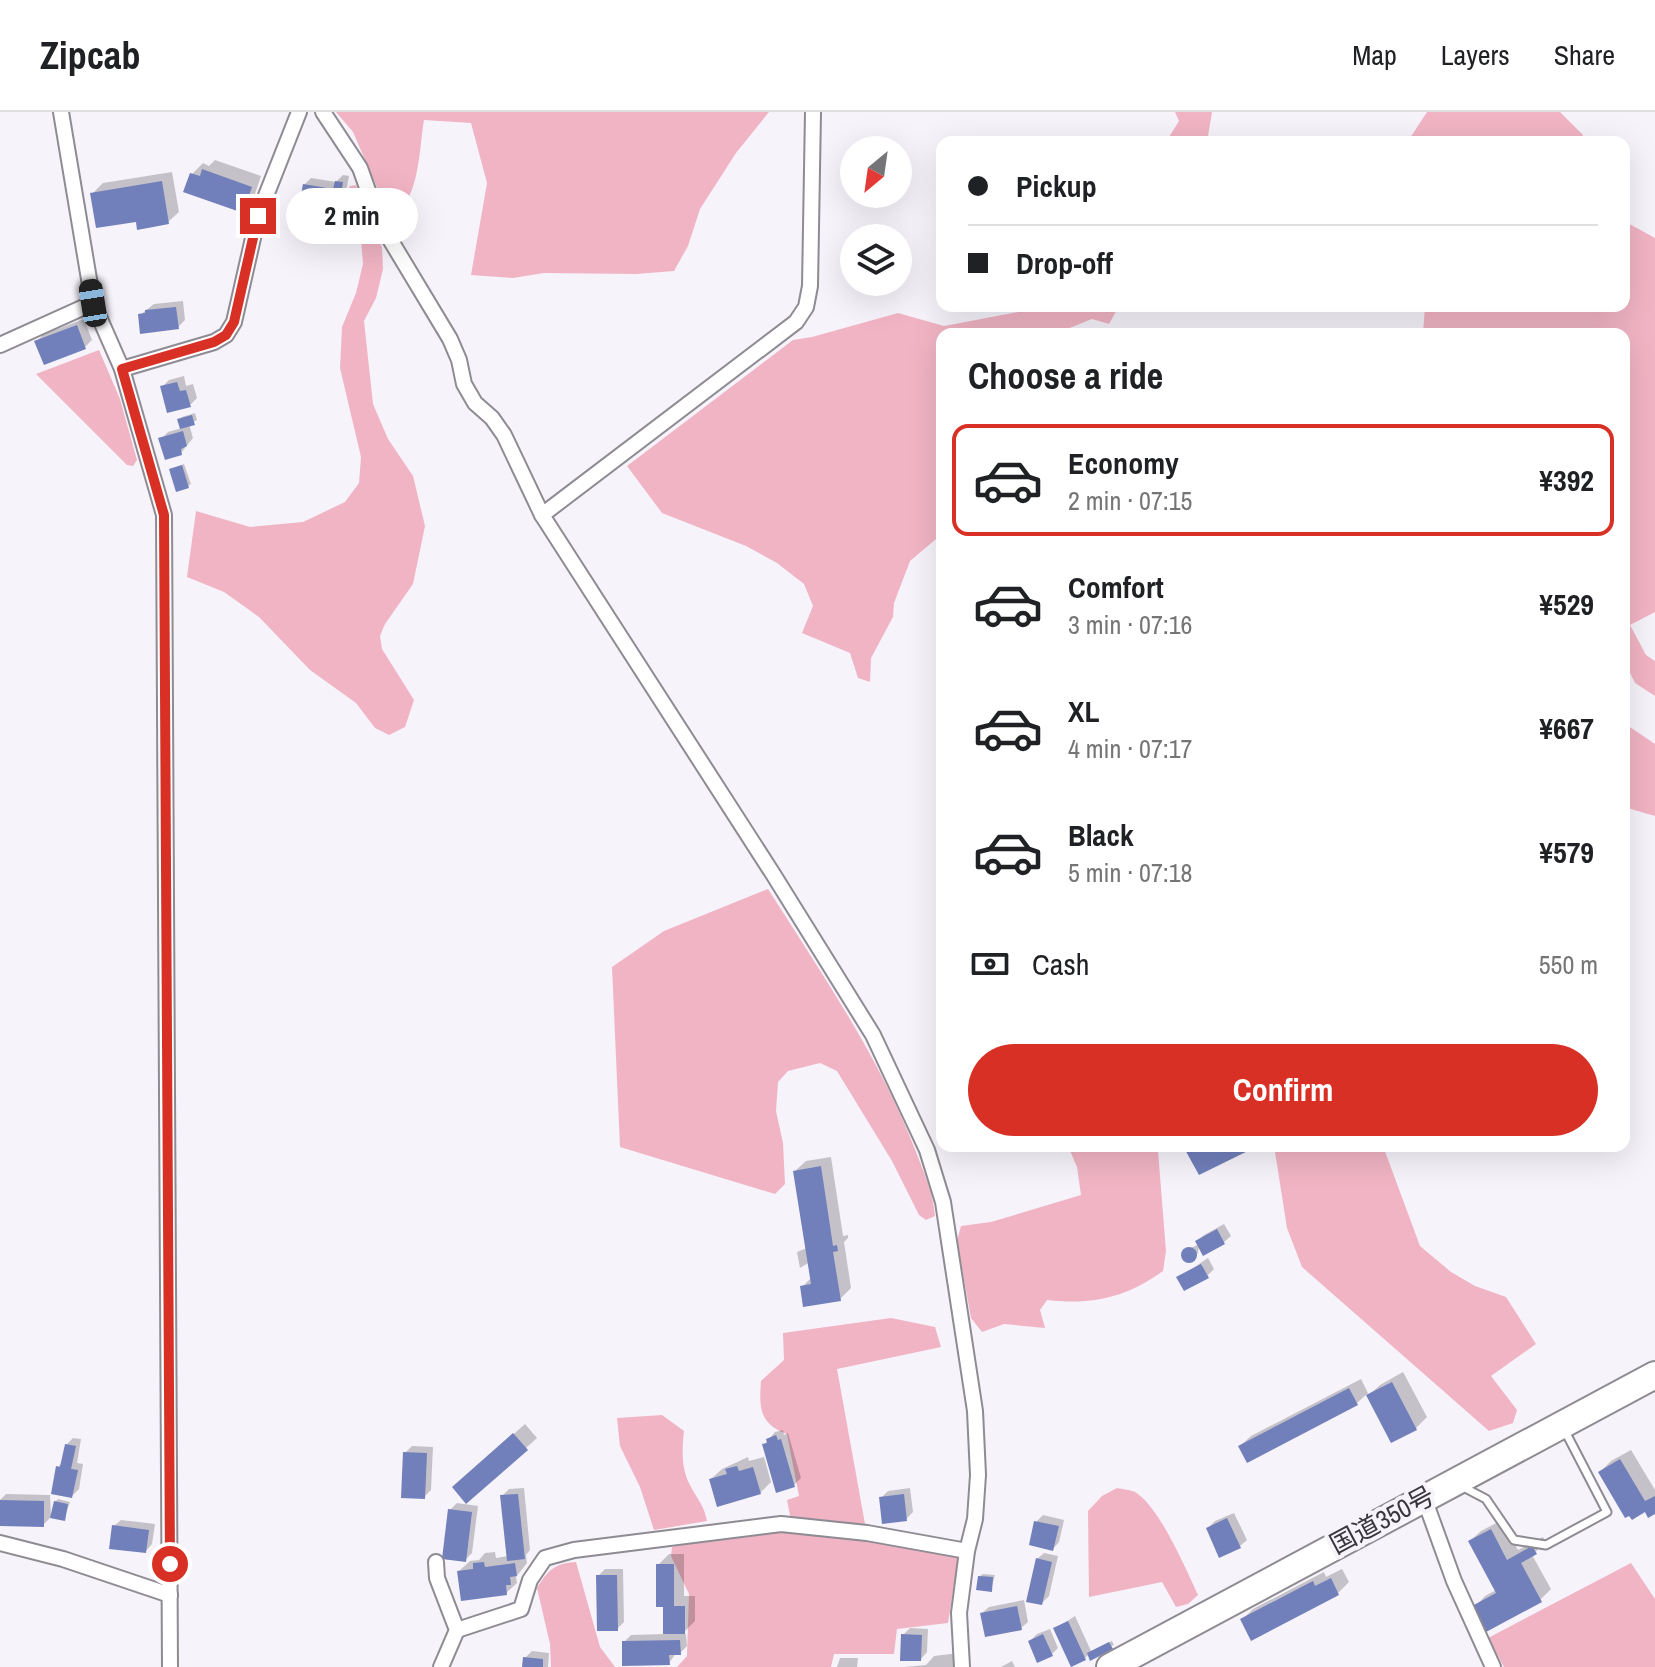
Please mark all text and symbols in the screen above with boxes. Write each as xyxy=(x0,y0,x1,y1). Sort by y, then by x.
text: Zipcab xyxy=(40,30,140,81)
text: Map xyxy=(1352,36,1397,74)
text: Layers xyxy=(1441,36,1510,74)
text: Share xyxy=(1554,36,1615,74)
north arrow xyxy=(840,136,912,208)
map controls xyxy=(840,136,912,296)
text: Pickup xyxy=(1016,166,1097,206)
callout: 2 min xyxy=(286,188,418,244)
route end xyxy=(240,198,276,234)
text: 2 min xyxy=(324,198,380,233)
button: layers xyxy=(840,224,912,296)
text: Drop-off xyxy=(1016,243,1113,283)
car xyxy=(77,277,109,329)
text: Choose a ride xyxy=(968,352,1163,400)
text: Economy xyxy=(1068,443,1179,483)
icon: car xyxy=(972,444,1044,516)
text: ¥392 xyxy=(1539,460,1594,500)
text: 2 min · 07:15 xyxy=(1068,483,1192,518)
text: Comfort xyxy=(1068,567,1164,607)
icon: car xyxy=(972,568,1044,640)
text: ¥529 xyxy=(1539,584,1594,624)
text: 3 min · 07:16 xyxy=(1068,607,1192,642)
text: XL xyxy=(1068,691,1099,731)
icon: car xyxy=(972,692,1044,764)
text: ¥667 xyxy=(1539,708,1594,748)
text: 4 min · 07:17 xyxy=(1068,731,1192,766)
text: Black xyxy=(1068,815,1134,855)
icon: car xyxy=(972,816,1044,888)
text: ¥579 xyxy=(1539,832,1594,872)
text: 5 min · 07:18 xyxy=(1068,855,1192,890)
icon: cash xyxy=(968,942,1012,986)
text: Cash xyxy=(1032,944,1089,984)
text: 550 m xyxy=(1539,947,1598,982)
button: Confirm xyxy=(968,1044,1598,1136)
street label: 国道350号 xyxy=(1323,1477,1440,1562)
route start xyxy=(152,1546,188,1582)

